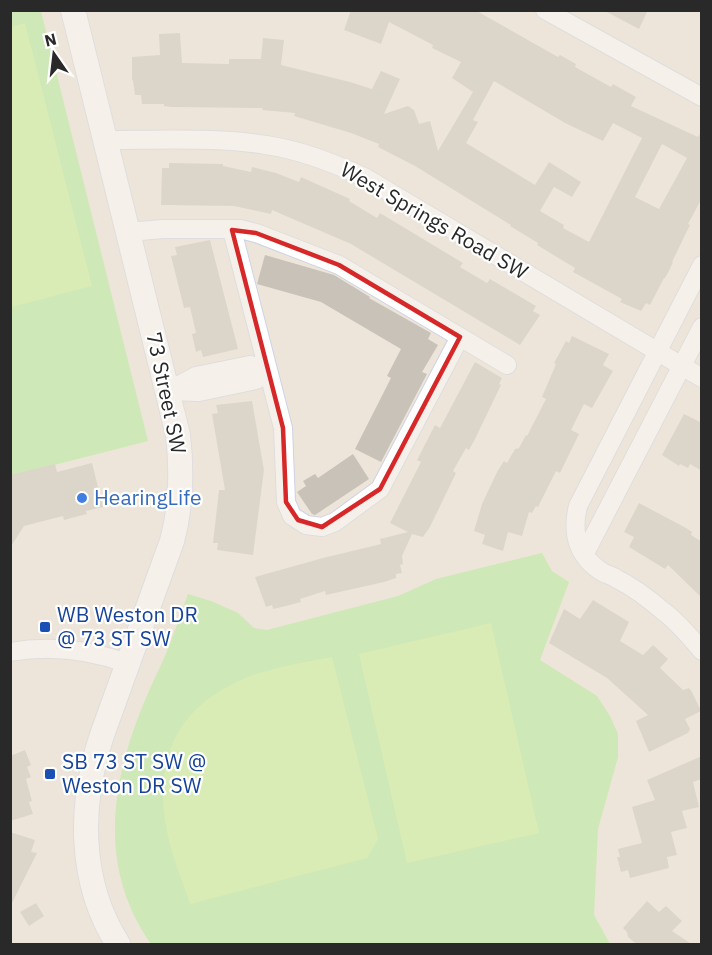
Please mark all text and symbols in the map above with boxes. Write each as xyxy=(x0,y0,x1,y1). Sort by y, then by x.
north arrow xyxy=(24,24,84,84)
text: N xyxy=(42,28,58,51)
street label: West Springs Road SW xyxy=(336,155,534,285)
street label: 73 Street SW xyxy=(140,329,194,456)
place label: HearingLife xyxy=(94,483,202,511)
marker: HearingLife xyxy=(75,491,89,505)
place label: WB Weston DR @ 73 ST SW xyxy=(57,600,198,652)
marker: WB Weston DR @ 73 ST SW xyxy=(38,620,52,634)
place label: SB 73 ST SW @ Weston DR SW xyxy=(62,747,207,799)
marker: SB 73 ST SW @ Weston DR SW xyxy=(43,767,57,781)

